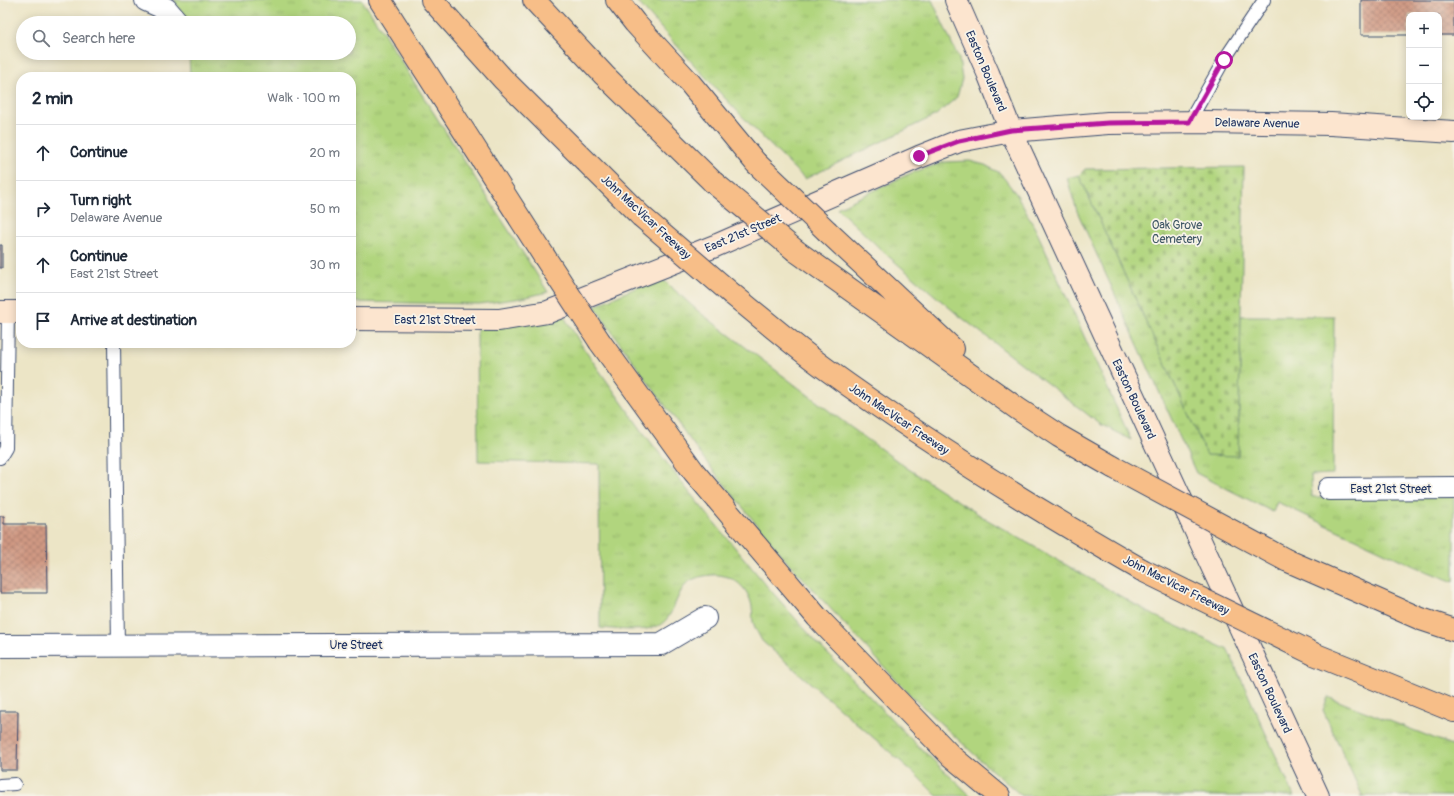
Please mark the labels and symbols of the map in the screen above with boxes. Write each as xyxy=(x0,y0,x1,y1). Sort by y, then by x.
street label: Easton Boulevard xyxy=(962,28,1009,114)
route start xyxy=(1215,51,1233,69)
street label: Delaware Avenue xyxy=(1214,115,1300,132)
route end xyxy=(910,147,928,165)
street label: John MacVicar Freeway xyxy=(598,172,694,263)
street label: East 21st Street xyxy=(703,211,784,256)
park label: Oak Grove Cemetery xyxy=(1152,218,1202,247)
street label: East 21st Street xyxy=(394,313,476,328)
street label: Easton Boulevard xyxy=(1108,357,1159,442)
street label: John MacVicar Freeway xyxy=(846,380,952,458)
street label: East 21st Street xyxy=(1350,482,1432,497)
street label: John MacVicar Freeway xyxy=(1120,552,1231,619)
street label: Ure Street xyxy=(329,638,383,653)
street label: Easton Boulevard xyxy=(1244,651,1295,736)

